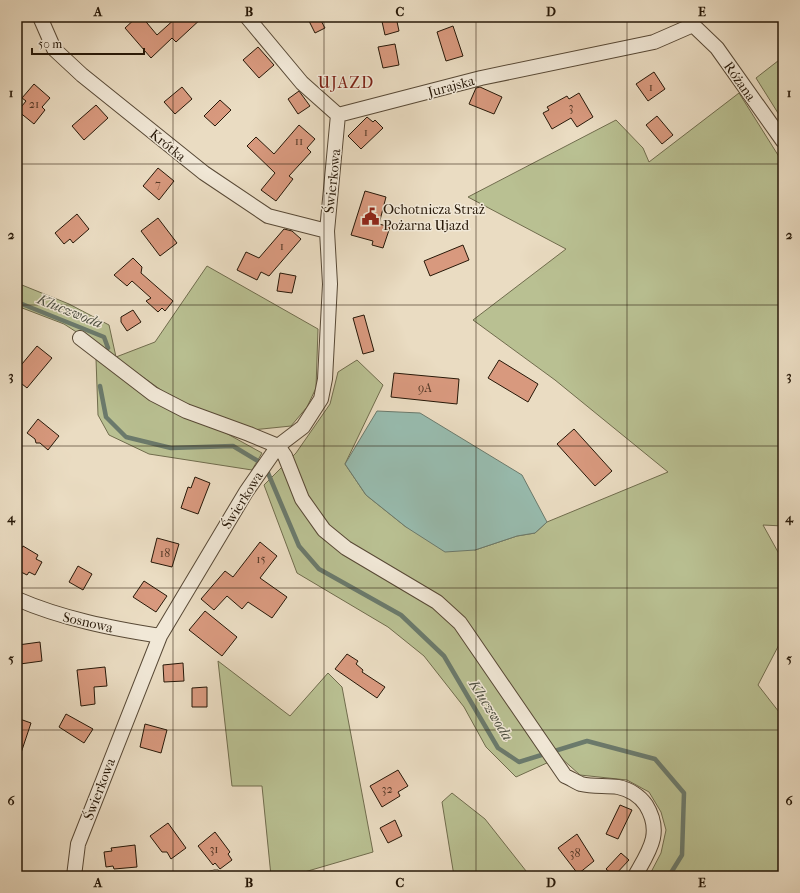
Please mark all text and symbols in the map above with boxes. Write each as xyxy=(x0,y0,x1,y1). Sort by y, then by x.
text: A xyxy=(93,4,103,19)
text: B xyxy=(245,4,254,19)
text: C xyxy=(396,4,405,19)
text: D xyxy=(546,4,556,19)
text: E xyxy=(698,4,706,19)
scale bar xyxy=(32,30,144,56)
text: 50 m xyxy=(38,37,62,51)
street label: Różana xyxy=(720,58,760,105)
street label: Jurajska xyxy=(425,72,477,101)
district label: UJAZD xyxy=(318,73,374,92)
house number: 1 xyxy=(649,80,653,94)
text: 1 xyxy=(9,85,14,100)
text: 1 xyxy=(787,85,792,100)
house number: 21 xyxy=(29,97,39,111)
house number: 3 xyxy=(569,100,574,114)
house number: 1 xyxy=(364,125,368,139)
street label: Krótka xyxy=(146,126,190,165)
house number: 11 xyxy=(295,134,303,148)
street label: Świerkowa xyxy=(320,147,344,214)
house number: 7 xyxy=(155,177,161,191)
place label: Ochotnicza Straż Pożarna Ujazd xyxy=(383,201,485,234)
public building icon: Ochotnicza Straż Pożarna Ujazd xyxy=(360,207,380,227)
text: 2 xyxy=(8,227,15,242)
text: 2 xyxy=(786,227,793,242)
house number: 1 xyxy=(280,239,284,253)
water label: Kluczwoda xyxy=(34,289,105,332)
text: 3 xyxy=(8,368,14,384)
text: 3 xyxy=(786,368,792,384)
house number: 9A xyxy=(418,381,432,395)
street label: Świerkowa xyxy=(217,467,267,532)
text: 4 xyxy=(6,510,16,526)
text: 4 xyxy=(784,510,794,526)
house number: 18 xyxy=(160,546,170,560)
house number: 15 xyxy=(256,552,266,566)
street label: Sosnowa xyxy=(61,608,115,637)
text: 5 xyxy=(8,651,14,666)
text: 5 xyxy=(786,651,792,666)
water label: Kluczwoda xyxy=(465,675,517,744)
street label: Świerkowa xyxy=(79,755,119,822)
house number: 32 xyxy=(381,782,393,796)
text: 6 xyxy=(7,793,15,808)
text: 6 xyxy=(785,793,793,808)
house number: 31 xyxy=(209,842,219,856)
house number: 38 xyxy=(570,846,580,860)
text: A xyxy=(93,875,103,890)
text: B xyxy=(245,875,254,890)
text: C xyxy=(396,875,405,890)
text: D xyxy=(546,875,556,890)
text: E xyxy=(698,875,706,890)

